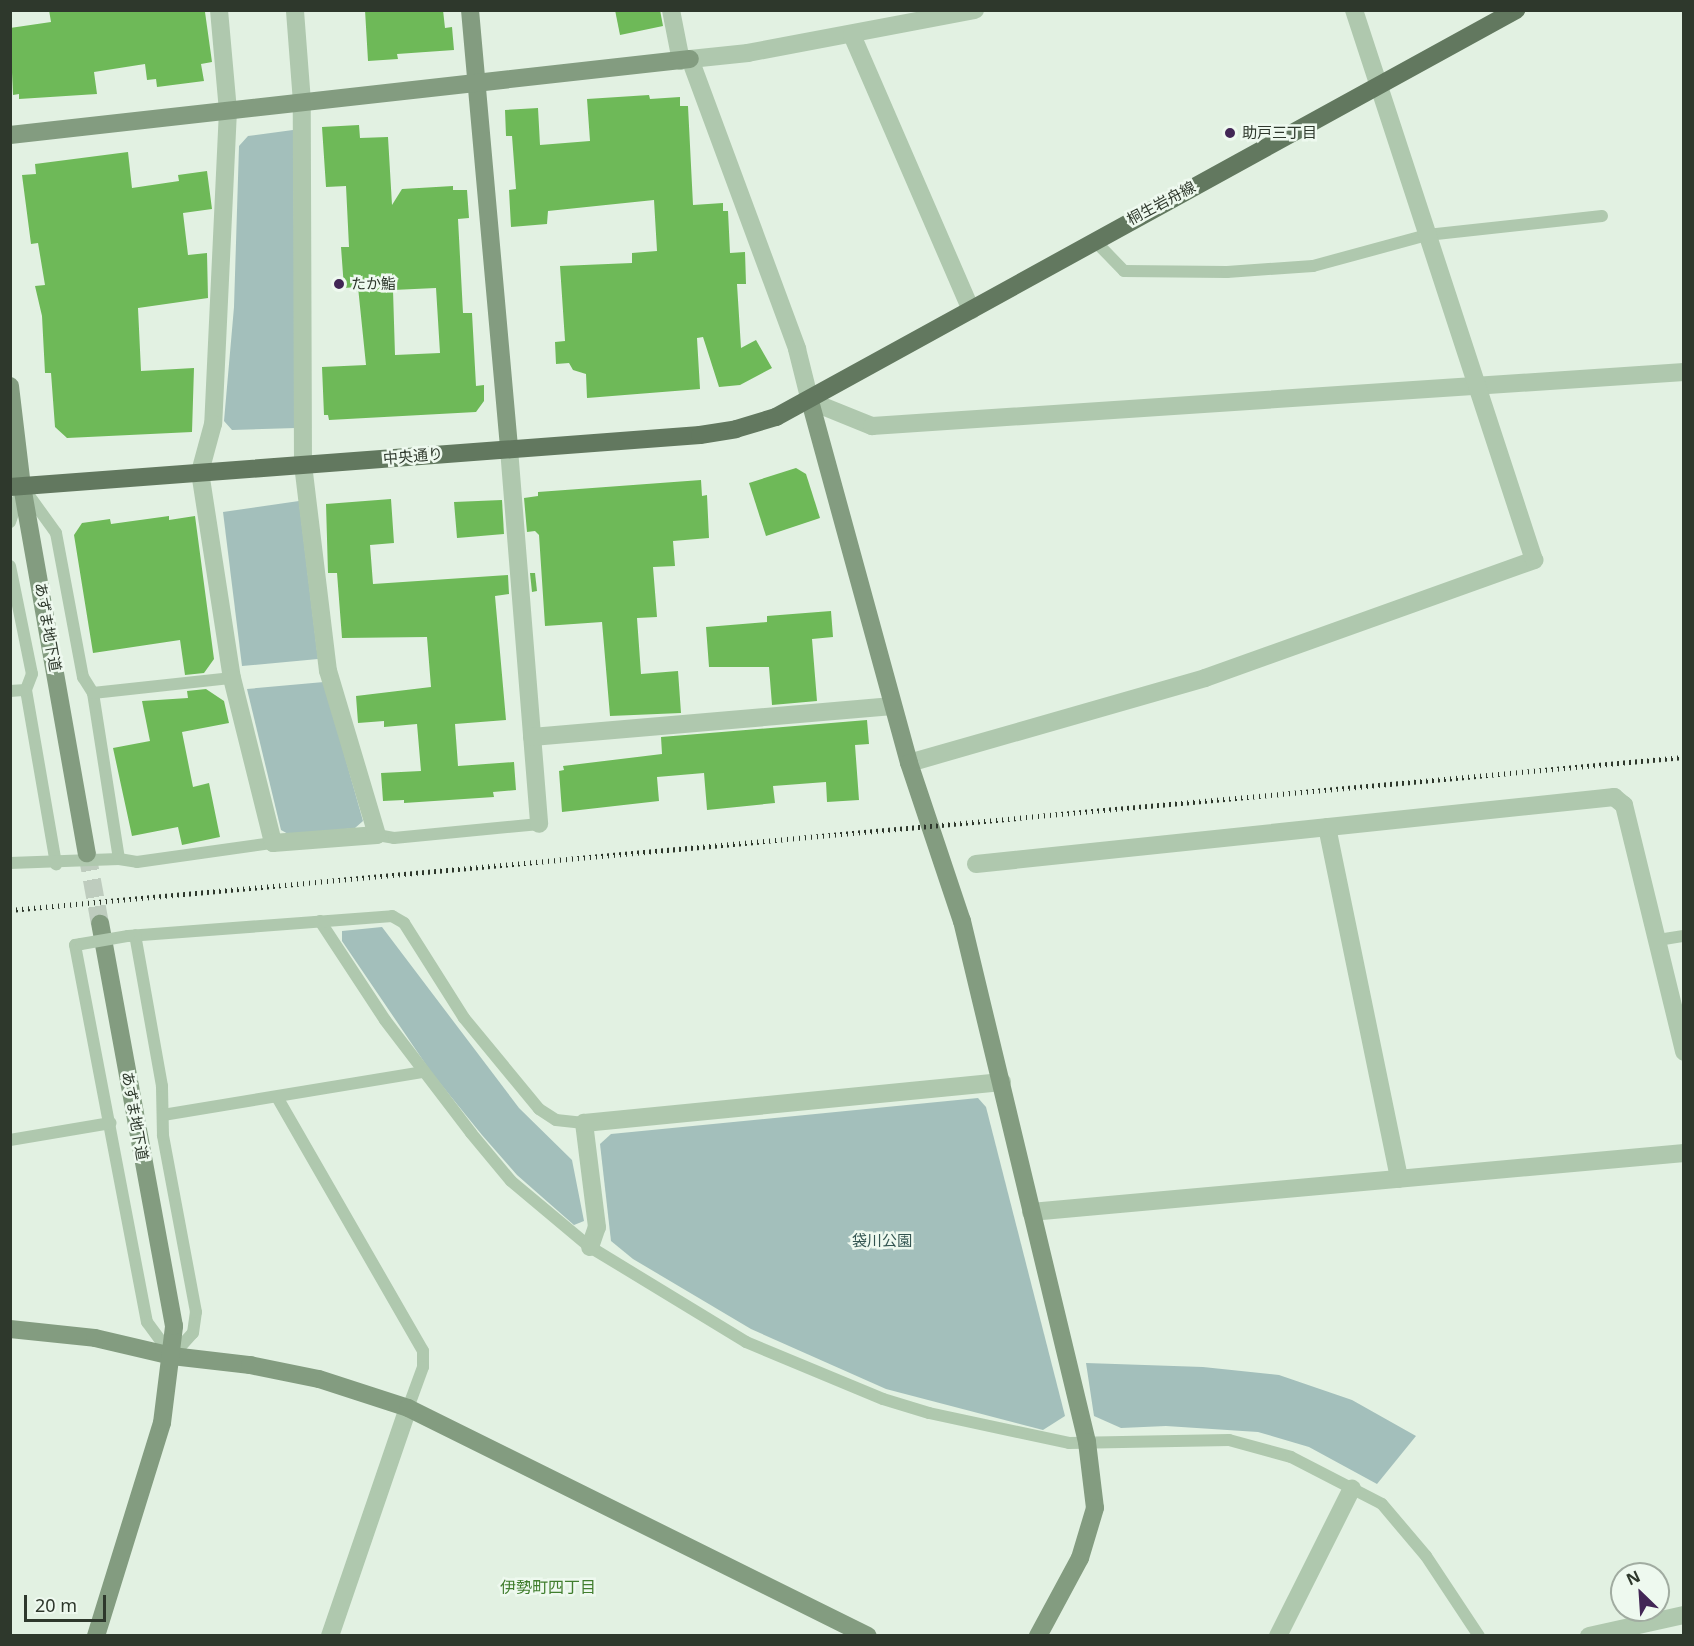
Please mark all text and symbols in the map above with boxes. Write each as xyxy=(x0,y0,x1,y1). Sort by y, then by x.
place label: 助戸三丁目 xyxy=(1242,124,1317,142)
marker: 助戸三丁目 xyxy=(1223,126,1237,140)
street label: 桐生岩舟線 xyxy=(1124,177,1198,229)
place label: たか鮨 xyxy=(351,275,396,293)
marker: たか鮨 xyxy=(332,277,346,291)
street label: 中央通り xyxy=(382,444,444,468)
street label: あずま地下道 xyxy=(31,581,65,673)
street label: あずま地下道 xyxy=(118,1070,152,1162)
park label: 袋川公園 xyxy=(852,1232,912,1250)
north arrow xyxy=(1610,1562,1670,1622)
text: N xyxy=(1623,1565,1644,1590)
district label: 伊勢町四丁目 xyxy=(500,1577,596,1597)
scale bar xyxy=(27,1583,110,1621)
text: 20 m xyxy=(35,1593,77,1617)

